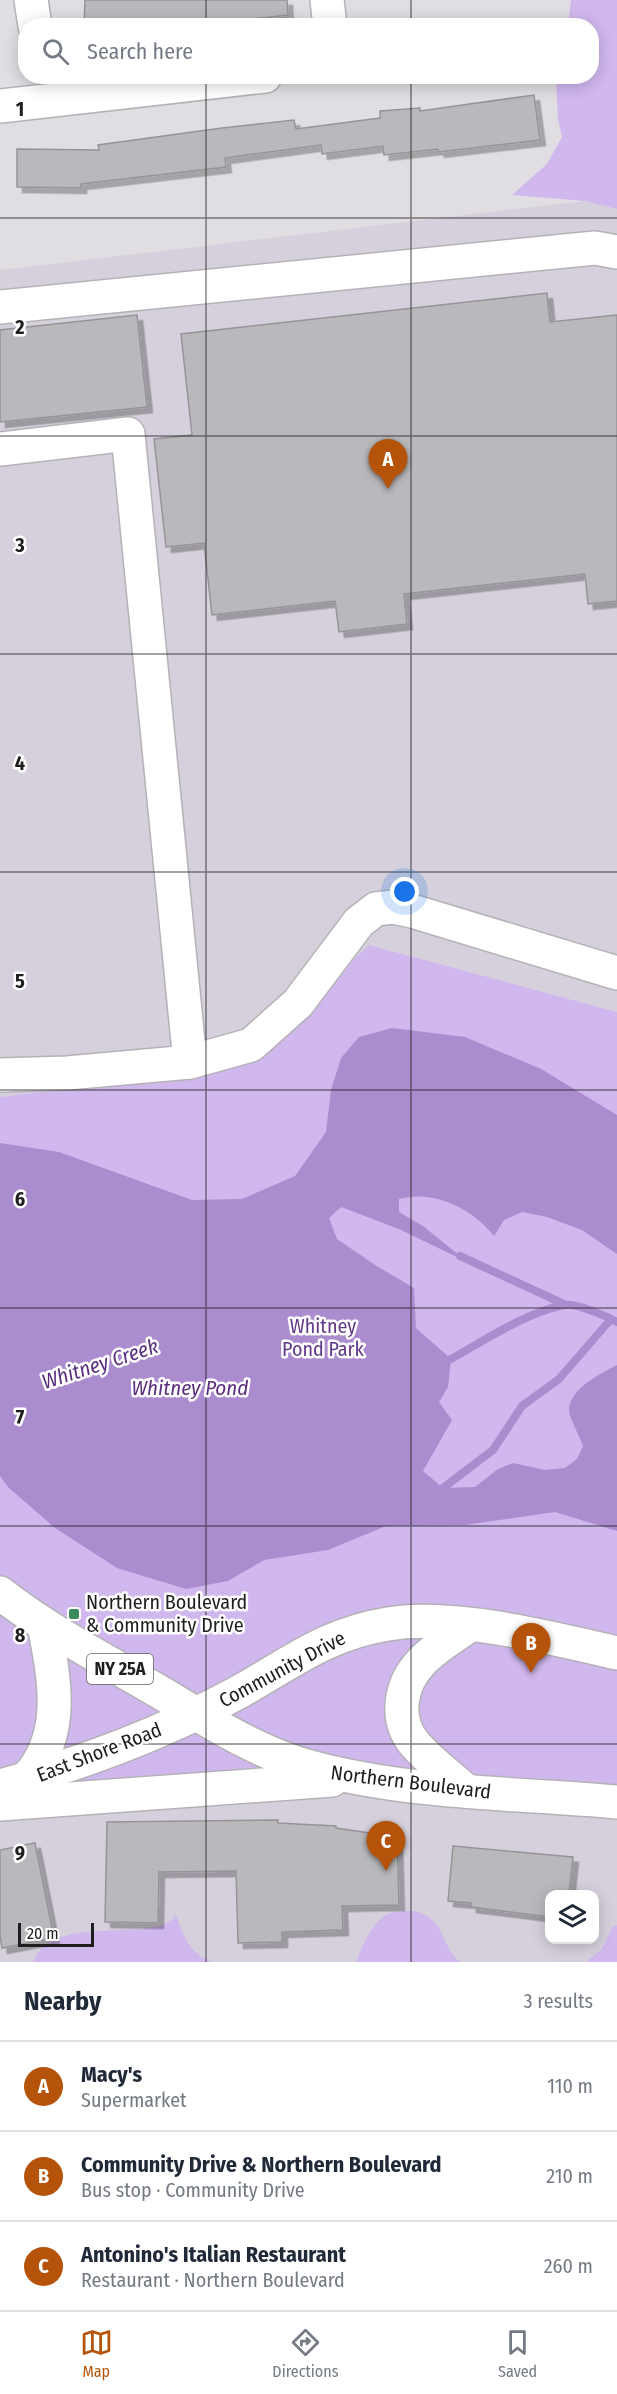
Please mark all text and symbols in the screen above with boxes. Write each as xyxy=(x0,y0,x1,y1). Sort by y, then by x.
search box xyxy=(18,18,599,84)
icon: search xyxy=(39,35,72,68)
text: Search here xyxy=(87,38,193,65)
text: 1 xyxy=(16,97,24,121)
text: 2 xyxy=(14,315,25,339)
pin: A xyxy=(368,440,408,489)
text: 3 xyxy=(14,533,25,557)
text: 4 xyxy=(15,751,25,775)
your location xyxy=(390,877,419,906)
text: 5 xyxy=(15,969,25,993)
text: 6 xyxy=(15,1187,25,1211)
park label: Whitney Pond Park xyxy=(282,1314,365,1361)
water label: Whitney Creek xyxy=(38,1333,162,1395)
water label: Whitney Pond xyxy=(132,1375,248,1401)
text: 7 xyxy=(16,1405,25,1429)
place label: Northern Boulevard & Community Drive xyxy=(86,1590,247,1637)
marker: Northern Boulevard & Community Drive xyxy=(67,1607,81,1621)
text: 8 xyxy=(15,1623,26,1647)
pin: B xyxy=(512,1624,550,1673)
street label: Community Drive xyxy=(215,1626,349,1712)
road number: NY 25A xyxy=(87,1654,153,1684)
street label: East Shore Road xyxy=(33,1717,165,1787)
street label: Northern Boulevard xyxy=(329,1760,493,1804)
pin: C xyxy=(366,1822,406,1871)
text: 9 xyxy=(15,1841,25,1865)
map controls xyxy=(545,1890,599,1944)
button: layers xyxy=(545,1890,599,1944)
scale bar xyxy=(18,1920,94,1948)
text: 20 m xyxy=(27,1924,58,1943)
text: Nearby xyxy=(24,1986,101,2017)
text: 3 results xyxy=(524,1989,593,2013)
text: Macy's xyxy=(81,2061,142,2088)
text: A xyxy=(38,2074,49,2098)
text: 110 m xyxy=(547,2074,593,2098)
text: Supermarket xyxy=(81,2088,187,2112)
text: Community Drive & Northern Boulevard xyxy=(81,2151,442,2178)
text: B xyxy=(38,2164,49,2188)
text: 210 m xyxy=(546,2164,593,2188)
text: Bus stop · Community Drive xyxy=(81,2178,305,2202)
text: Antonino's Italian Restaurant xyxy=(81,2241,346,2268)
text: C xyxy=(38,2254,49,2278)
text: 260 m xyxy=(544,2254,593,2278)
text: Restaurant · Northern Boulevard xyxy=(81,2268,345,2292)
tab: Map xyxy=(80,2326,113,2381)
tab: Directions xyxy=(272,2326,339,2381)
tab: Saved xyxy=(498,2326,537,2381)

